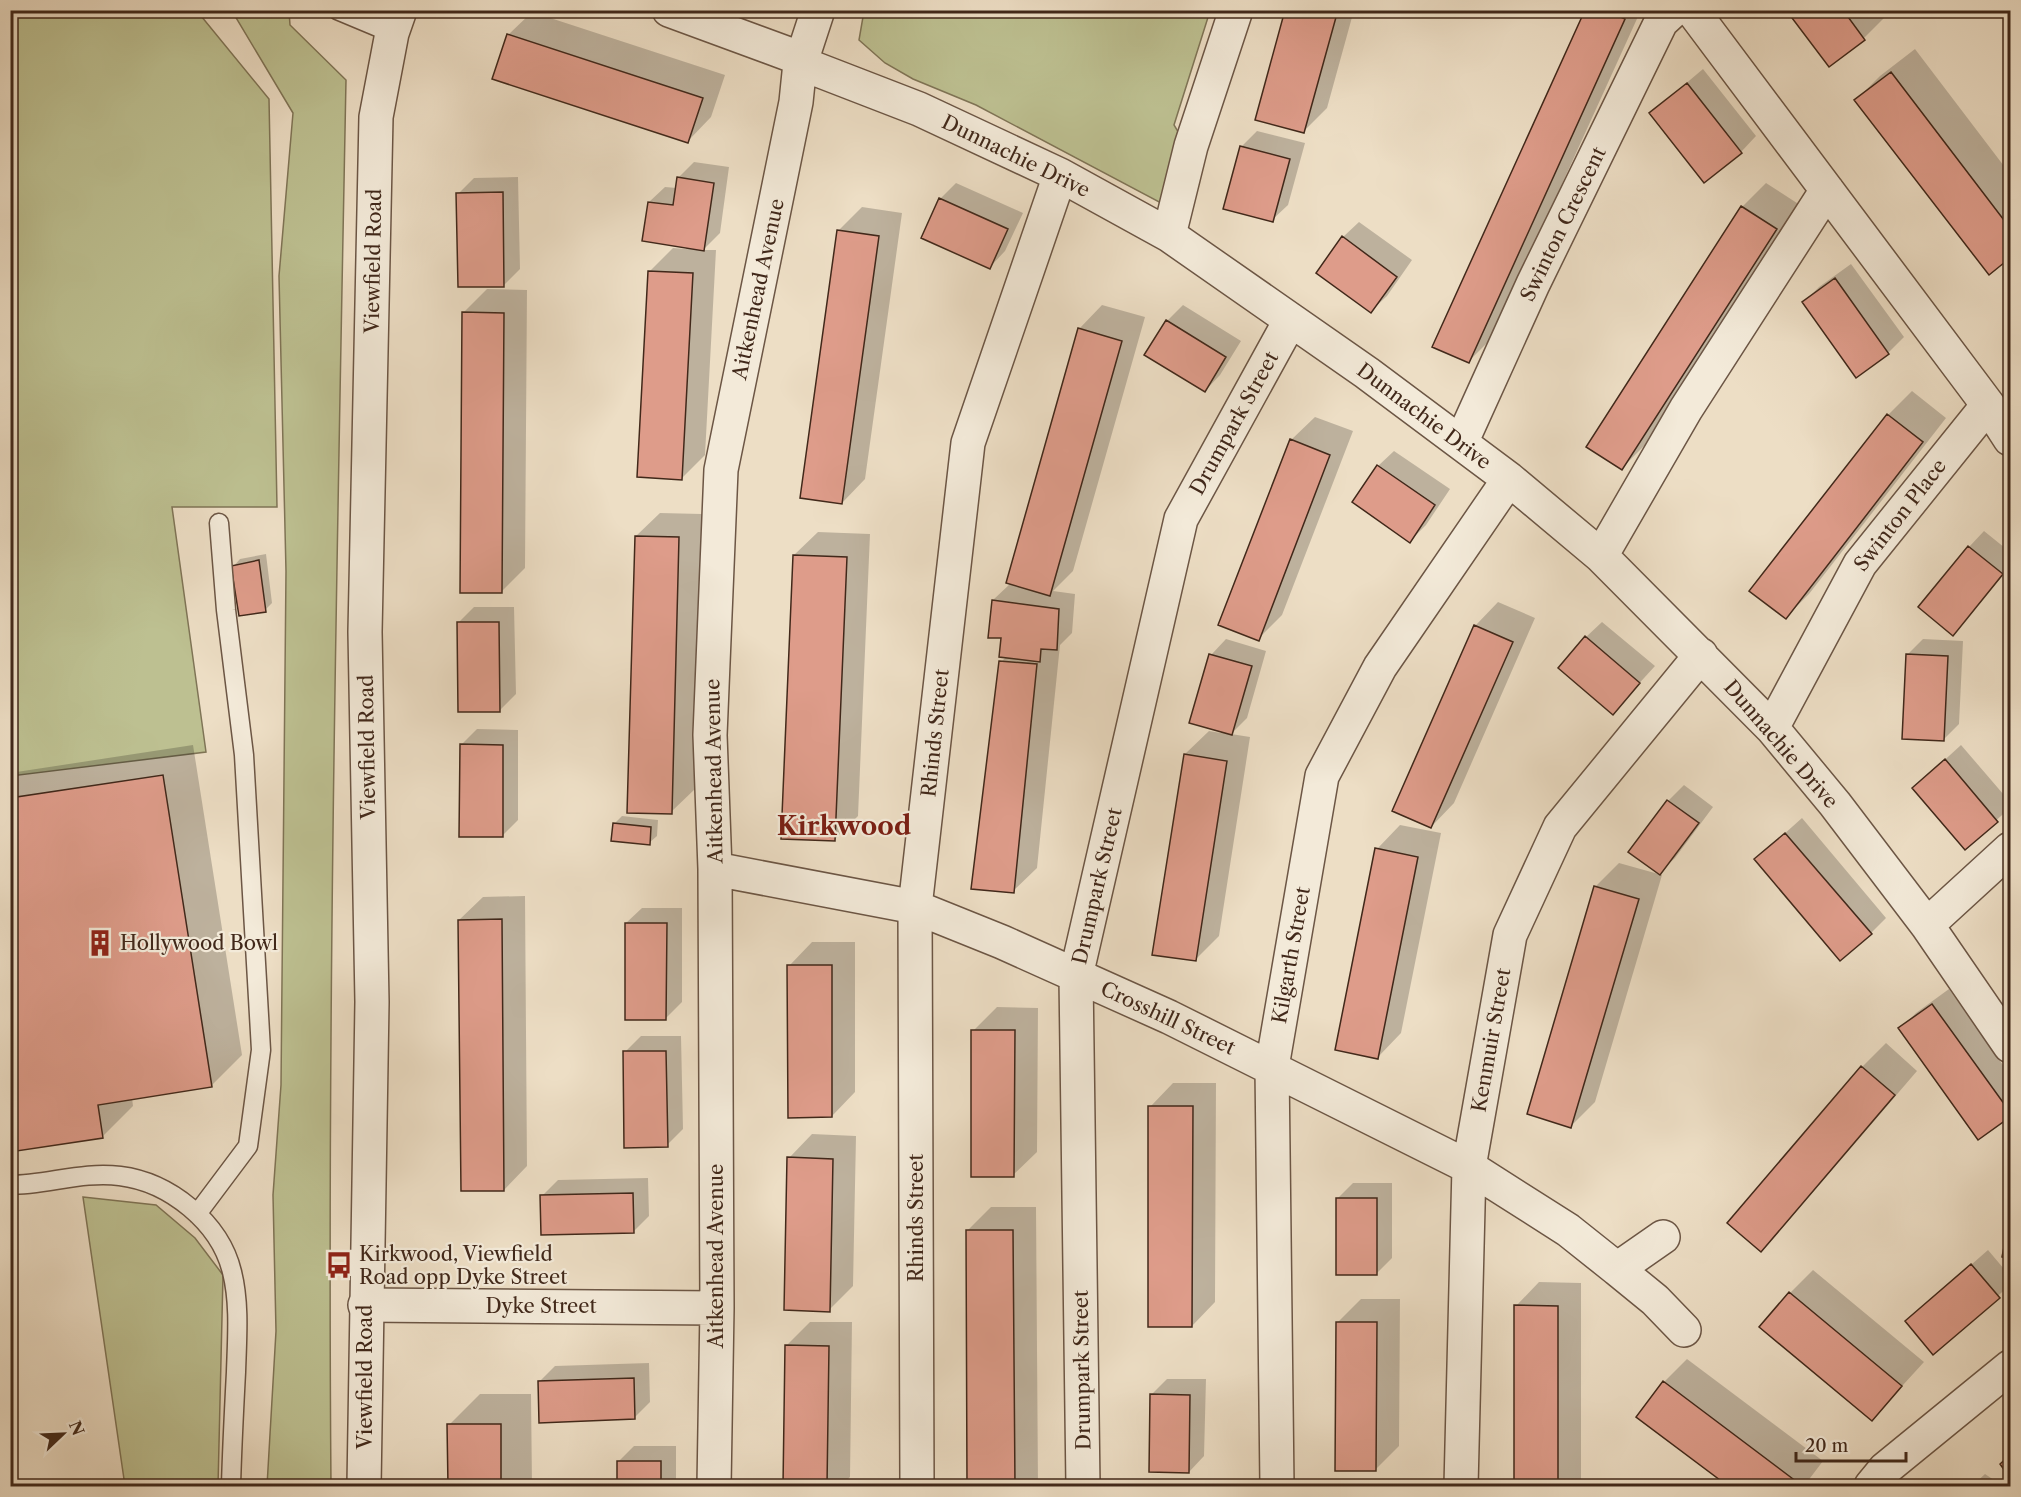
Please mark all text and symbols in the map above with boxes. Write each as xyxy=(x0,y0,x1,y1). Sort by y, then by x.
street label: Dunnachie Drive xyxy=(938,110,1094,202)
street label: Swinton Crescent xyxy=(1515,143,1611,305)
street label: Viewfield Road xyxy=(360,188,386,335)
street label: Aitkenhead Avenue xyxy=(727,196,789,383)
street label: Drumpark Street xyxy=(1185,347,1283,499)
street label: Dunnachie Drive xyxy=(1352,358,1496,474)
street label: Swinton Place xyxy=(1849,454,1951,576)
street label: Rhinds Street xyxy=(916,668,954,798)
street label: Viewfield Road xyxy=(354,674,380,821)
street label: Dunnachie Drive xyxy=(1719,675,1843,813)
street label: Aitkenhead Avenue xyxy=(700,679,728,864)
street label: Drumpark Street xyxy=(1067,805,1127,967)
district label: Kirkwood xyxy=(777,810,911,842)
street label: Kilgarth Street xyxy=(1267,885,1315,1025)
building icon: Hollywood Bowl xyxy=(85,928,115,958)
place label: Hollywood Bowl xyxy=(120,931,278,955)
street label: Kenmuir Street xyxy=(1467,966,1515,1114)
street label: Crosshill Street xyxy=(1097,976,1239,1060)
street label: Rhinds Street xyxy=(904,1154,928,1282)
street label: Aitkenhead Avenue xyxy=(704,1164,728,1349)
place label: Kirkwood, Viewfield Road opp Dyke Street xyxy=(359,1242,567,1289)
bus stop icon: Kirkwood, Viewfield Road opp Dyke Street xyxy=(324,1250,354,1280)
street label: Drumpark Street xyxy=(1069,1290,1095,1450)
street label: Dyke Street xyxy=(485,1294,597,1318)
street label: Viewfield Road xyxy=(353,1305,377,1450)
north arrow xyxy=(33,1404,93,1464)
text: N xyxy=(65,1418,89,1439)
scale bar xyxy=(1796,1425,1906,1463)
text: 20 m xyxy=(1805,1435,1849,1457)

